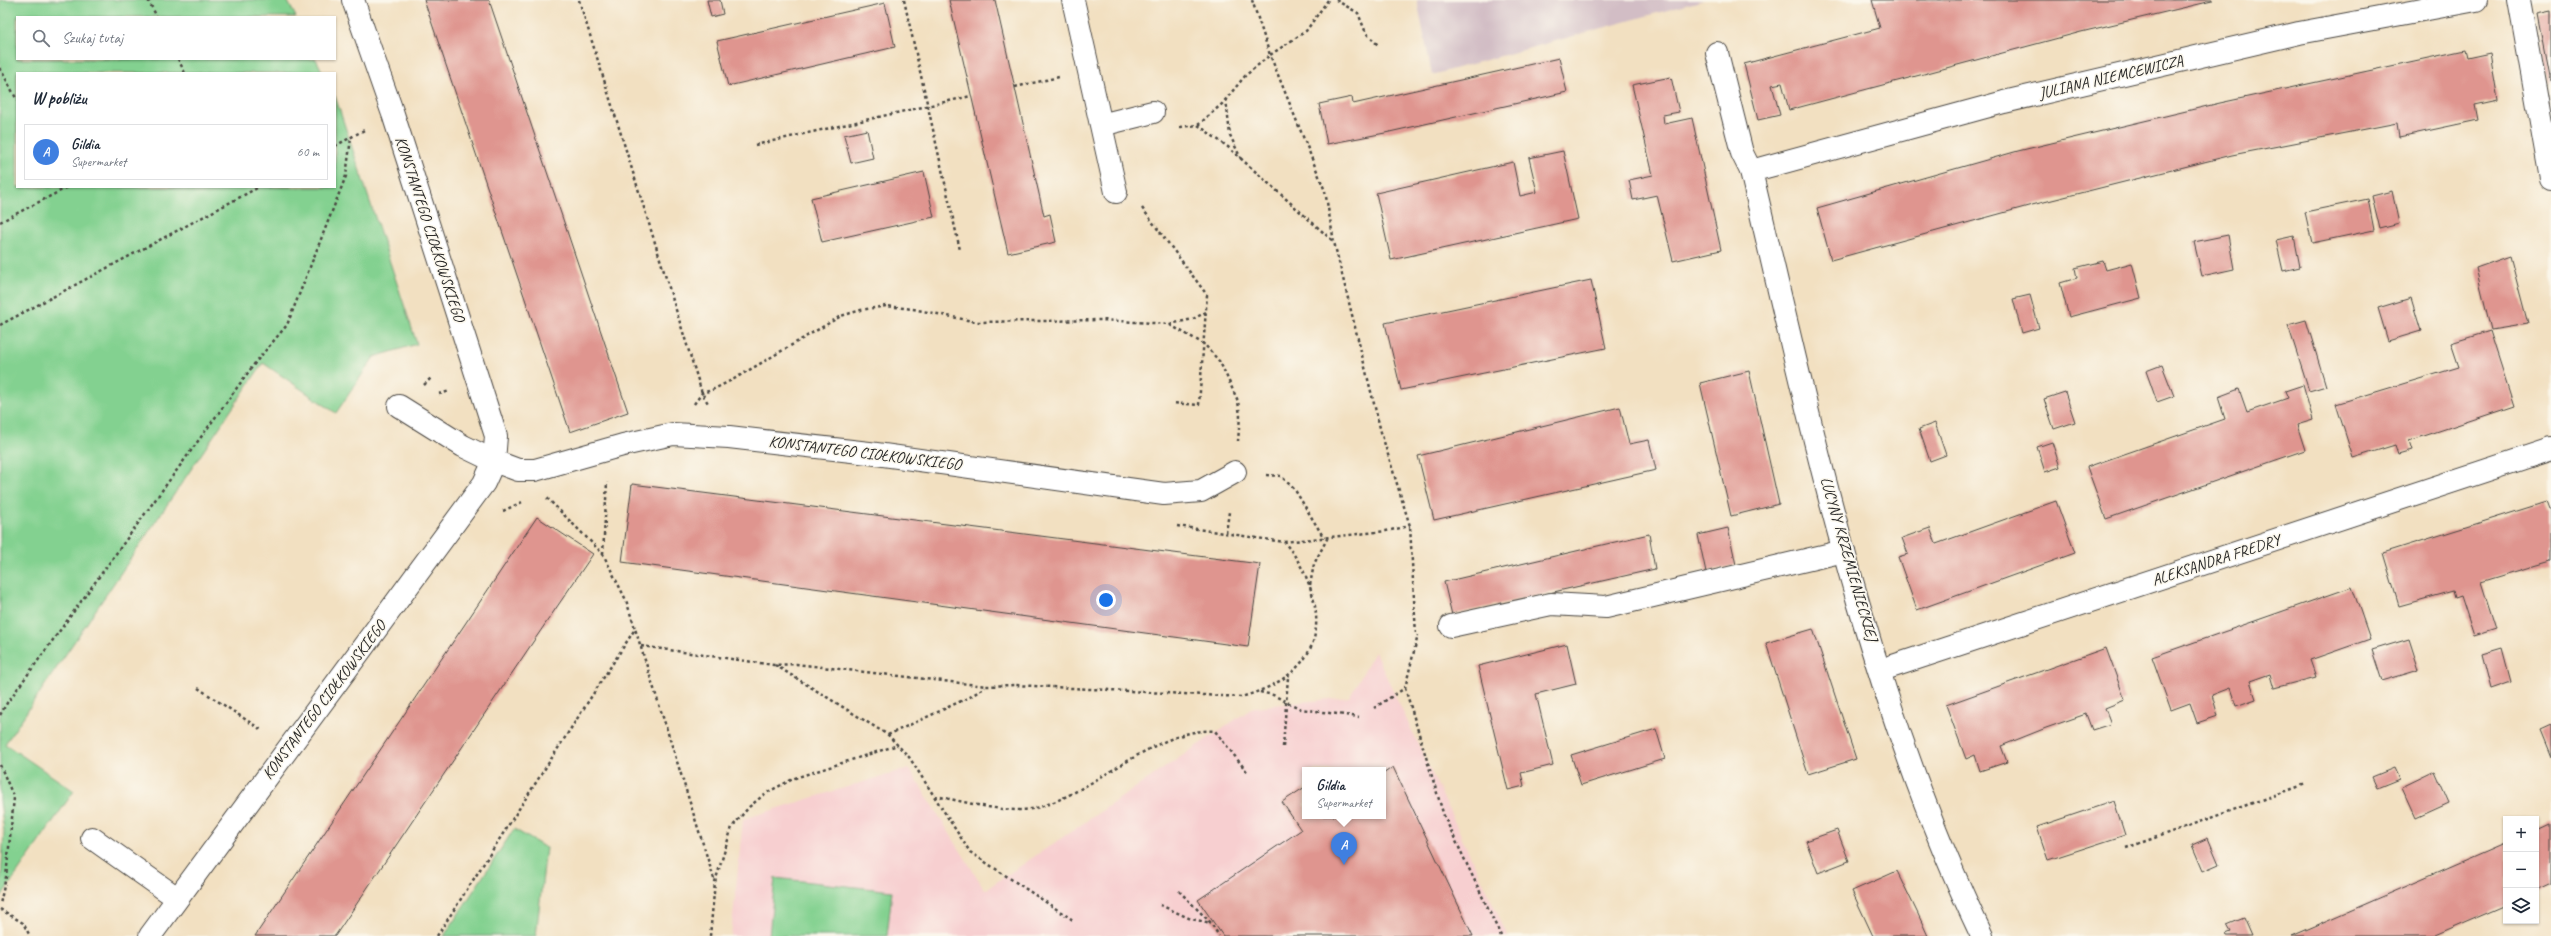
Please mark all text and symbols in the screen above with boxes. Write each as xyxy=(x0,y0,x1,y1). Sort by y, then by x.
search box xyxy=(16,16,336,60)
icon: search xyxy=(30,27,52,49)
text: Szukaj tutaj xyxy=(62,29,123,48)
street label: JULIANA NIEMCEWICZA xyxy=(2036,50,2186,104)
text: W pobliżu xyxy=(32,88,87,109)
street label: KONSTANTEGO CIOŁKOWSKIEGO xyxy=(391,134,470,326)
text: Gildia xyxy=(71,135,99,154)
text: A xyxy=(43,144,49,160)
text: 60 m xyxy=(297,144,319,160)
text: Supermarket xyxy=(71,154,126,170)
street label: KONSTANTEGO CIOŁKOWSKIEGO xyxy=(768,431,964,475)
street label: LUCYNY KRZEMIENIECKIEJ xyxy=(1816,475,1883,646)
street label: ALEKSANDRA FREDRY xyxy=(2149,529,2285,590)
your location xyxy=(1096,590,1116,610)
street label: KONSTANTEGO CIOŁKOWSKIEGO xyxy=(258,615,391,783)
popup xyxy=(1302,767,1386,819)
text: Gildia xyxy=(1316,776,1345,795)
text: Supermarket xyxy=(1316,795,1372,811)
map controls xyxy=(2503,816,2539,924)
button: + xyxy=(2503,816,2539,852)
pin: A xyxy=(1331,832,1357,865)
button: − xyxy=(2503,852,2539,888)
button: layers xyxy=(2503,888,2539,924)

